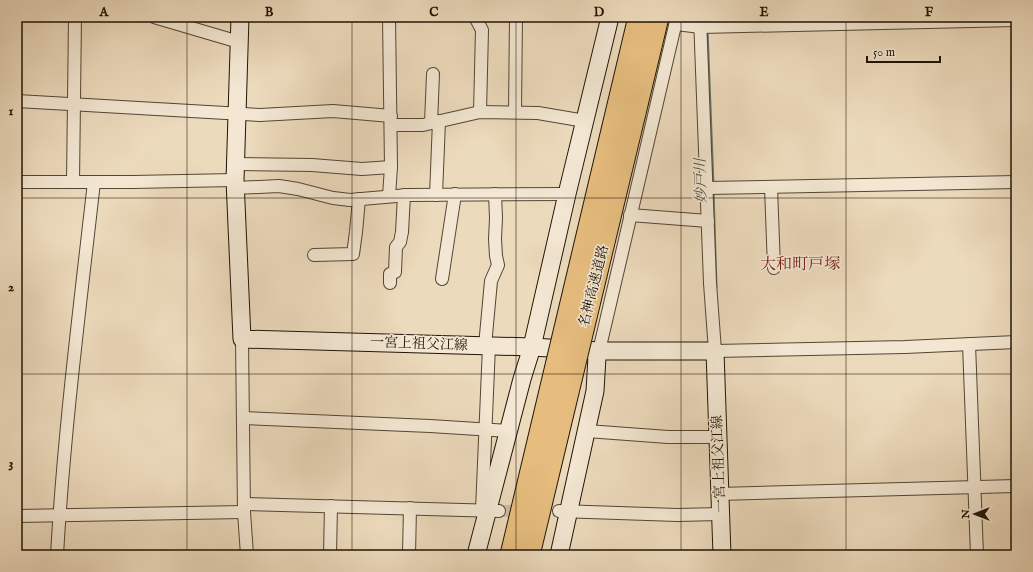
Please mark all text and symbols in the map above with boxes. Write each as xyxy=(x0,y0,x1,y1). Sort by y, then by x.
text: A xyxy=(99,4,110,21)
text: B xyxy=(265,4,274,21)
text: C xyxy=(429,4,439,21)
text: D xyxy=(594,4,605,21)
text: E xyxy=(759,4,769,21)
text: F xyxy=(925,4,934,21)
scale bar xyxy=(867,38,940,64)
text: 50 m xyxy=(873,45,895,60)
text: 1 xyxy=(9,103,14,120)
water label: 妙戸川 xyxy=(691,156,711,204)
street label: 名神高速道路 xyxy=(575,243,613,329)
district label: 大和町戸塚 xyxy=(760,255,840,275)
text: 2 xyxy=(8,279,14,296)
street label: 一宮上祖父江線 xyxy=(370,333,468,355)
street label: 一宮上祖父江線 xyxy=(708,415,730,513)
text: 3 xyxy=(9,455,14,472)
north arrow xyxy=(955,494,995,534)
text: N xyxy=(959,509,973,520)

